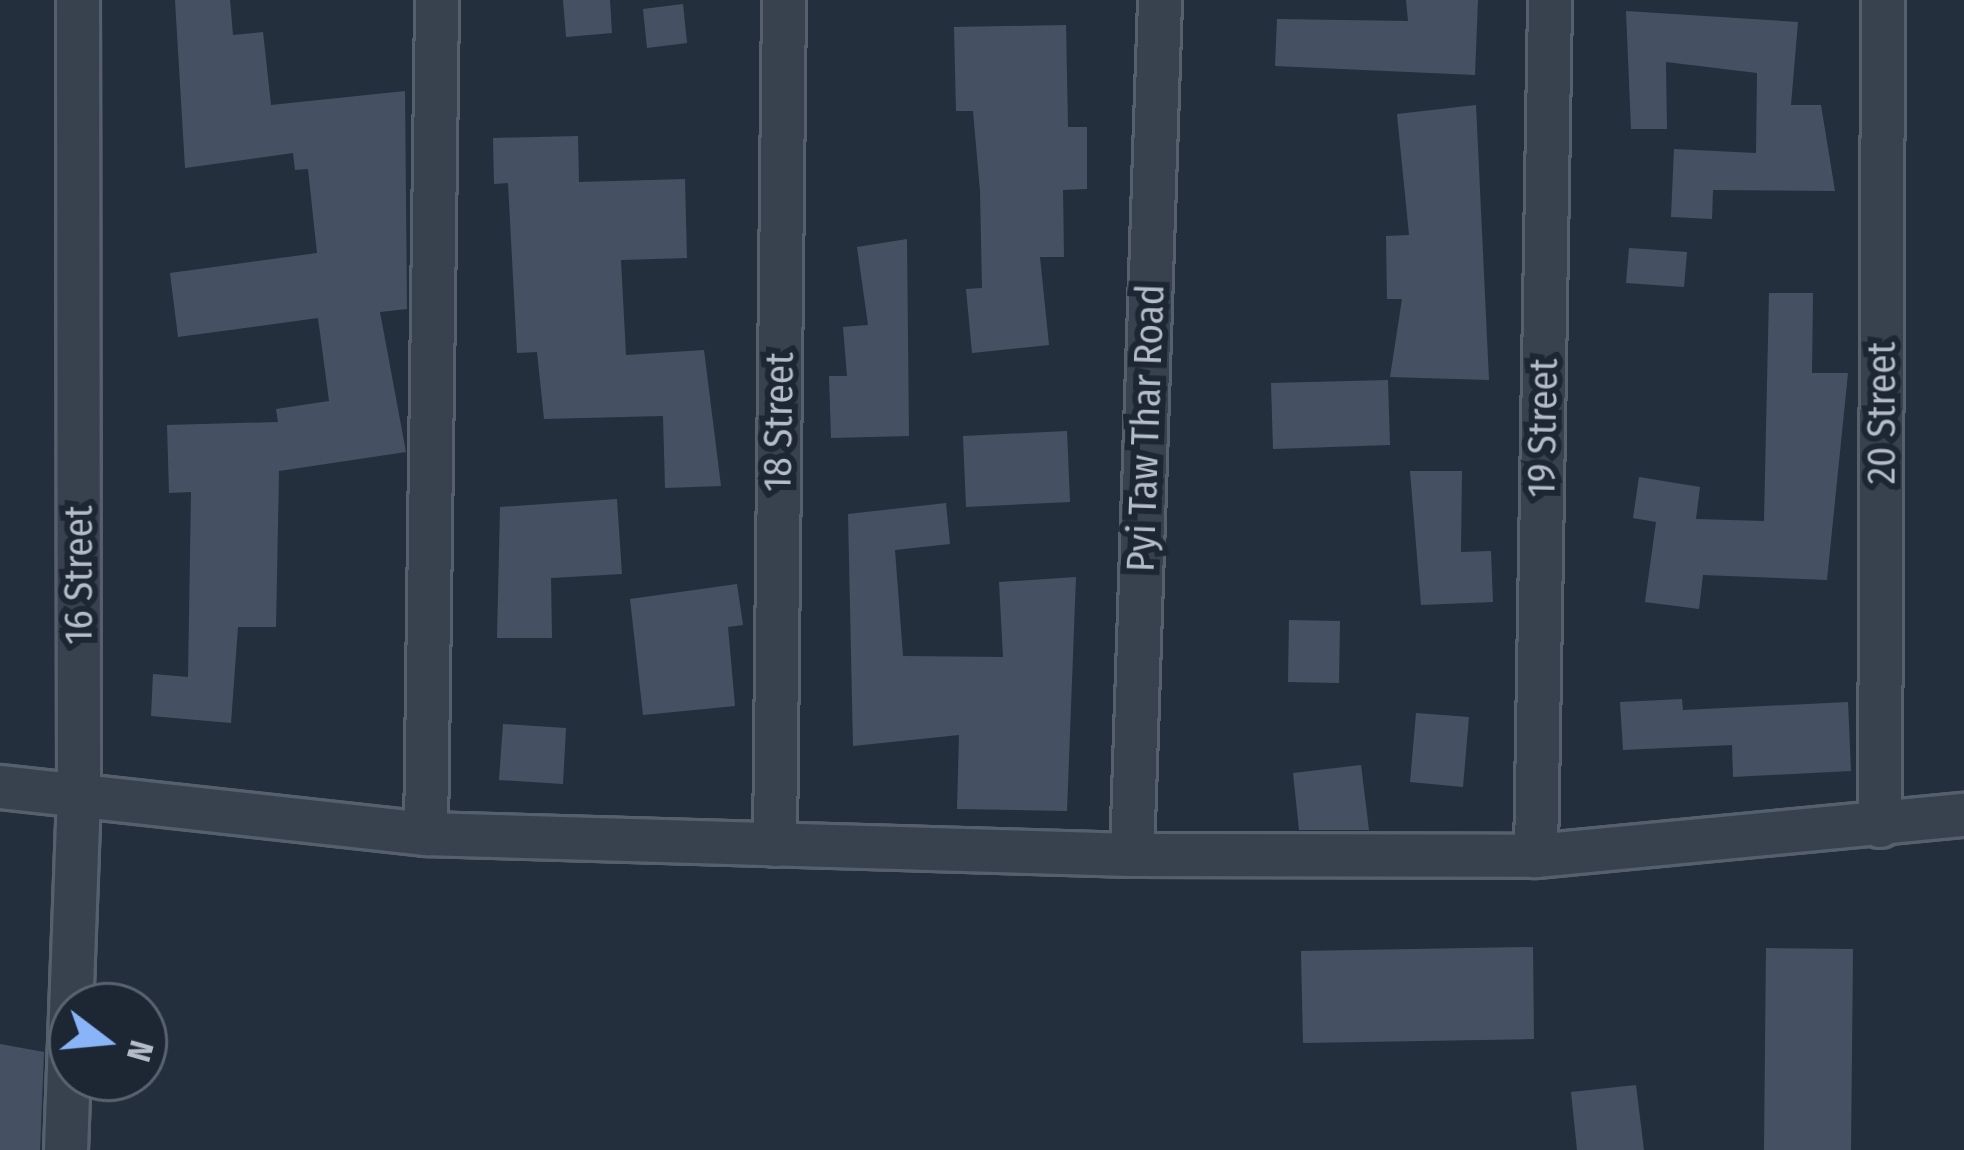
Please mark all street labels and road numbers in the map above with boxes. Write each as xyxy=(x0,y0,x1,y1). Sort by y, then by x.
street label: Pyi Taw Thar Road xyxy=(1118,283,1174,573)
street label: 20 Street xyxy=(1859,342,1905,484)
street label: 18 Street xyxy=(754,352,804,492)
street label: 19 Street xyxy=(1518,358,1568,498)
street label: 16 Street xyxy=(56,505,102,645)

